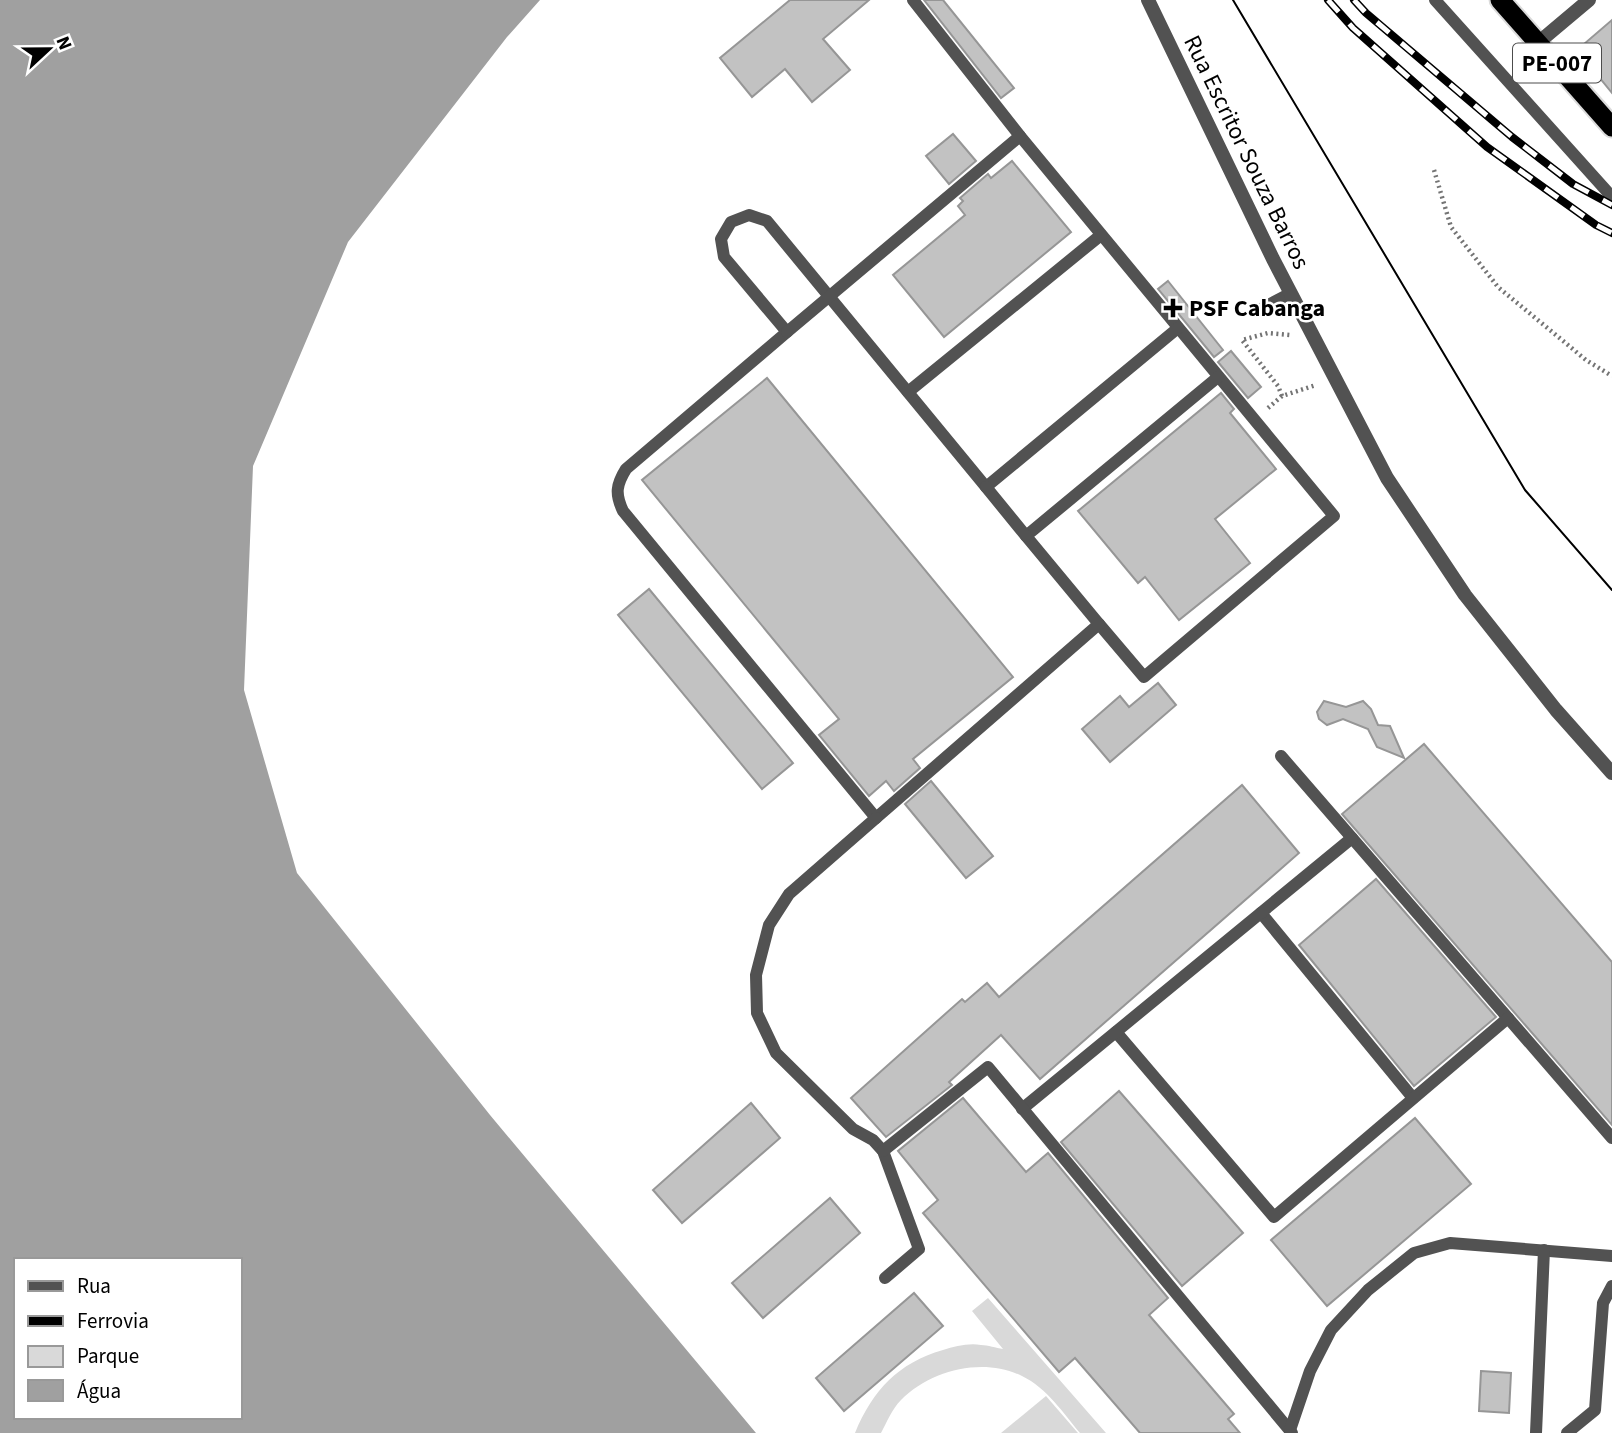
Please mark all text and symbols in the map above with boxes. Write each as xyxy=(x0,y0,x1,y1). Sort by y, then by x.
north arrow xyxy=(14,14,84,84)
street label: Rua Escritor Souza Barros xyxy=(1175,29,1318,275)
text: N xyxy=(48,32,78,54)
road number: PE-007 xyxy=(1513,44,1601,82)
place label: PSF Cabanga xyxy=(1189,291,1325,326)
marker: PSF Cabanga xyxy=(1163,298,1183,318)
legend xyxy=(14,1258,242,1419)
text: Rua xyxy=(77,1271,111,1301)
text: Ferrovia xyxy=(77,1306,149,1336)
text: Parque xyxy=(77,1341,139,1371)
text: Água xyxy=(77,1376,121,1406)

